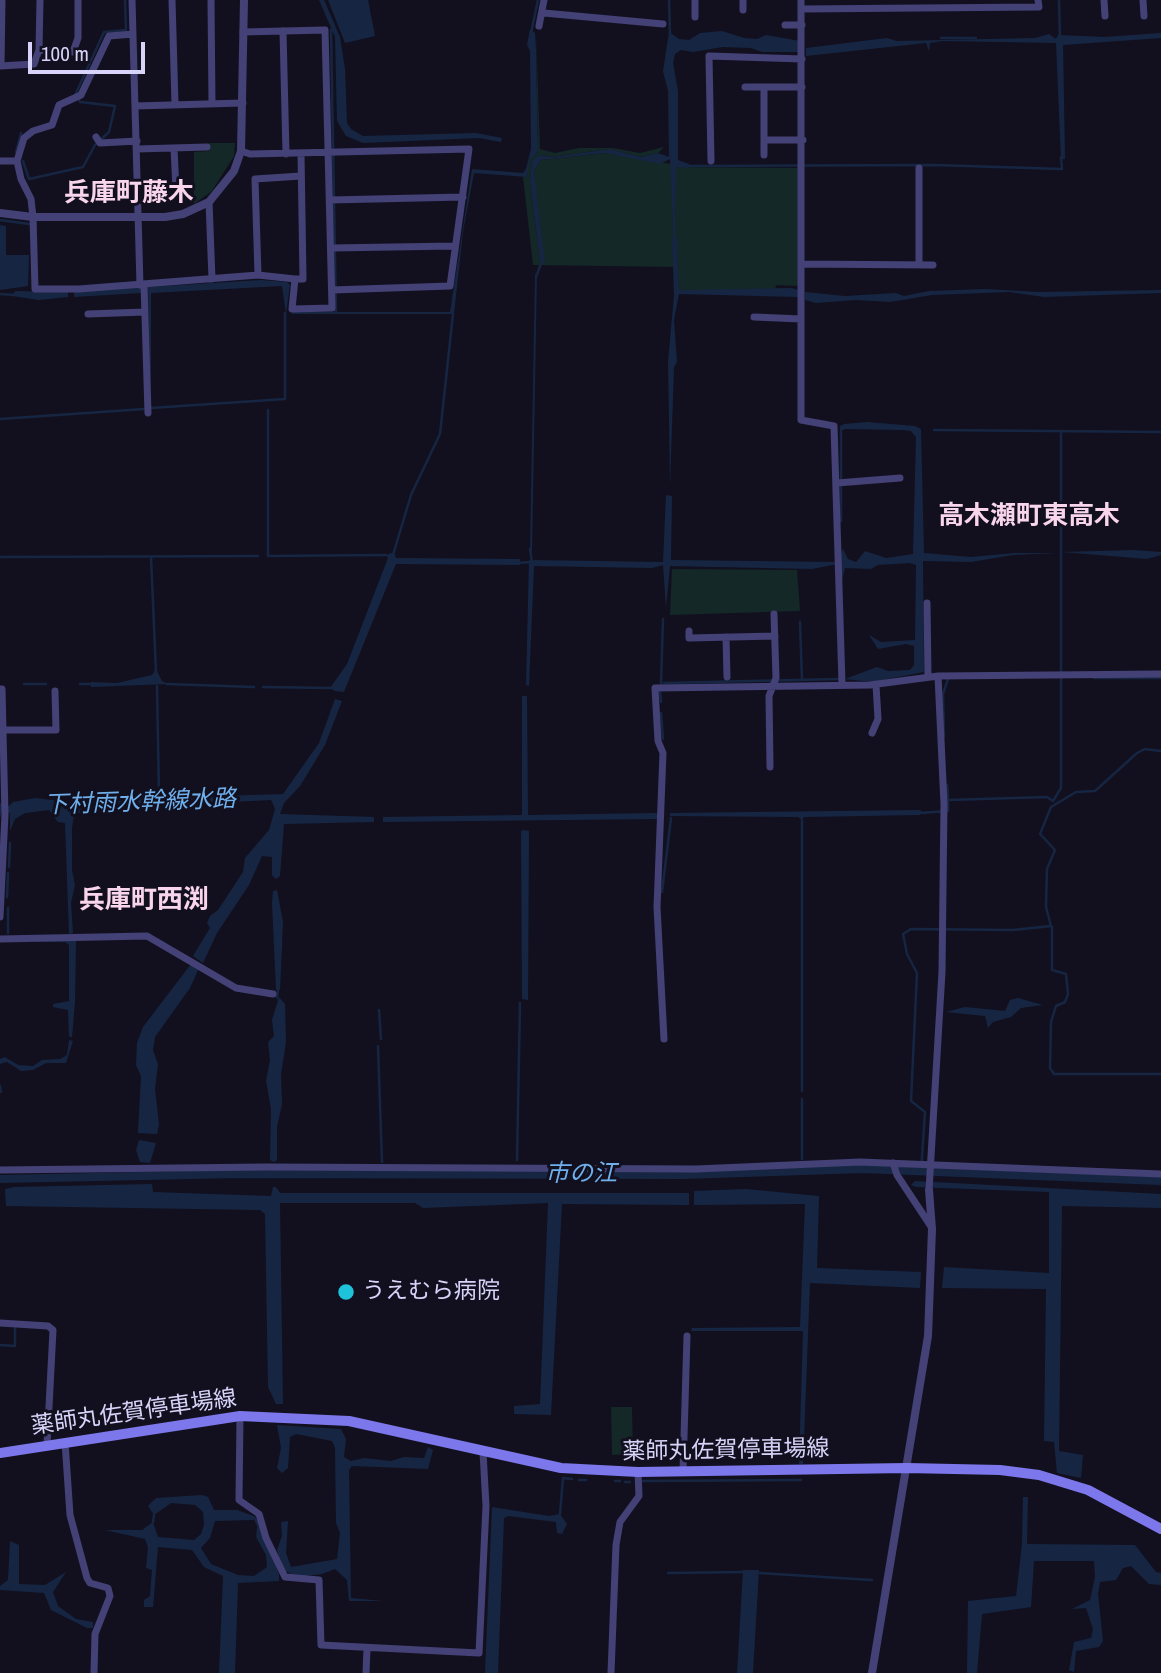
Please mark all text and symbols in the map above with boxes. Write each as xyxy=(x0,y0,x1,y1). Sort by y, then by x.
scale bar xyxy=(32,28,149,72)
text: 100 m xyxy=(41,39,89,68)
district label: 兵庫町藤木 xyxy=(64,178,194,210)
district label: 高木瀬町東高木 xyxy=(938,501,1120,533)
water label: 下村雨水幹線水路 xyxy=(44,785,236,821)
district label: 兵庫町西渕 xyxy=(79,885,209,917)
water label: 市の江 xyxy=(545,1161,617,1189)
place label: うえむら病院 xyxy=(362,1278,500,1306)
marker: うえむら病院 xyxy=(336,1282,356,1302)
street label: 薬師丸佐賀停車場線 xyxy=(30,1385,238,1441)
street label: 薬師丸佐賀停車場線 xyxy=(622,1435,830,1467)

